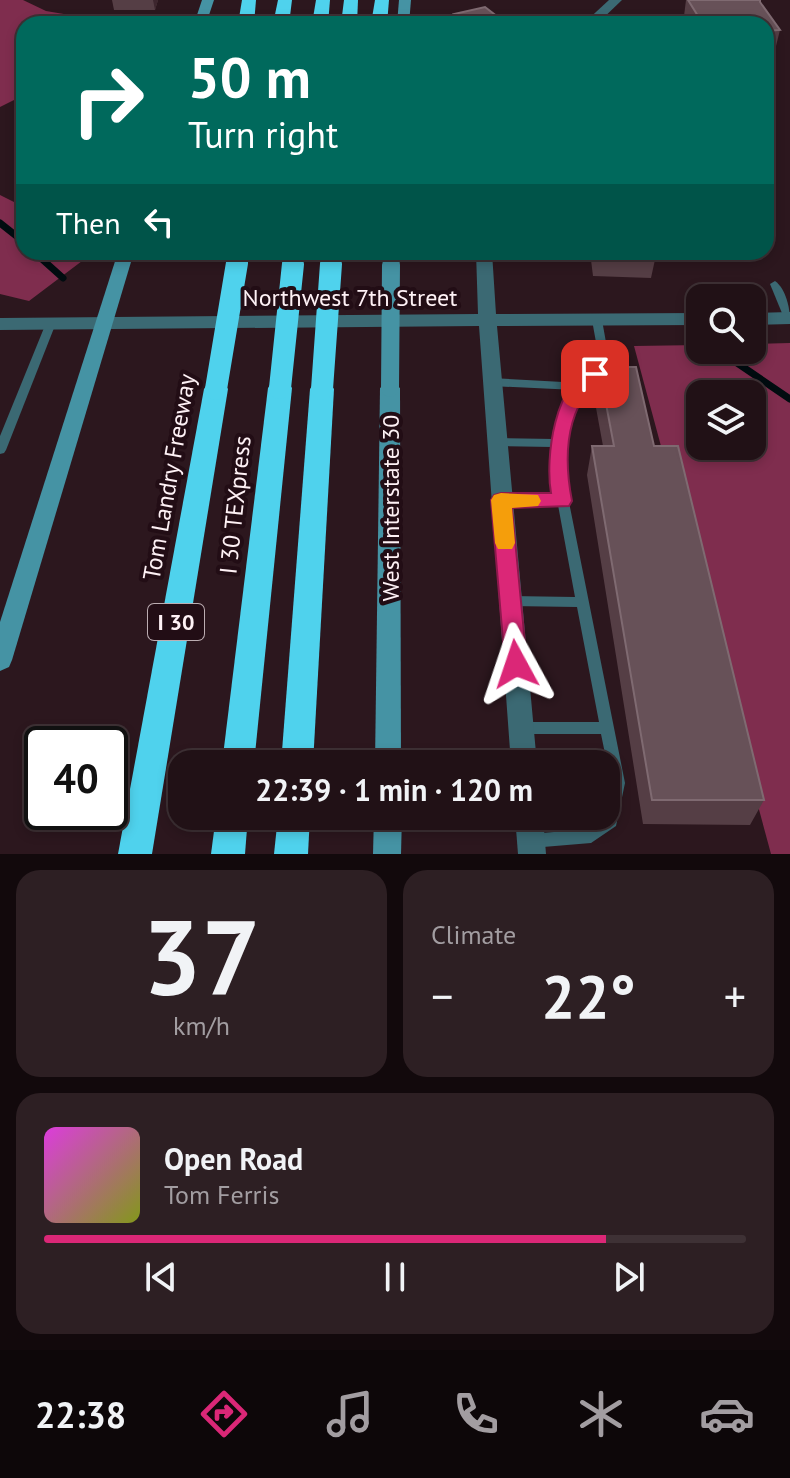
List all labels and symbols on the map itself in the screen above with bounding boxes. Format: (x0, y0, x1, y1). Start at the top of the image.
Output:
street label: Northwest 7th Street (243, 282, 457, 313)
pin (561, 340, 629, 408)
street label: Tom Landry Freeway (136, 371, 202, 583)
street label: West Interstate 30 (375, 415, 406, 601)
street label: I 30 TEXpress (212, 434, 258, 576)
road number: I 30 (148, 604, 204, 640)
position arrow (474, 622, 558, 706)
speed limit sign: 40 (24, 726, 128, 830)

